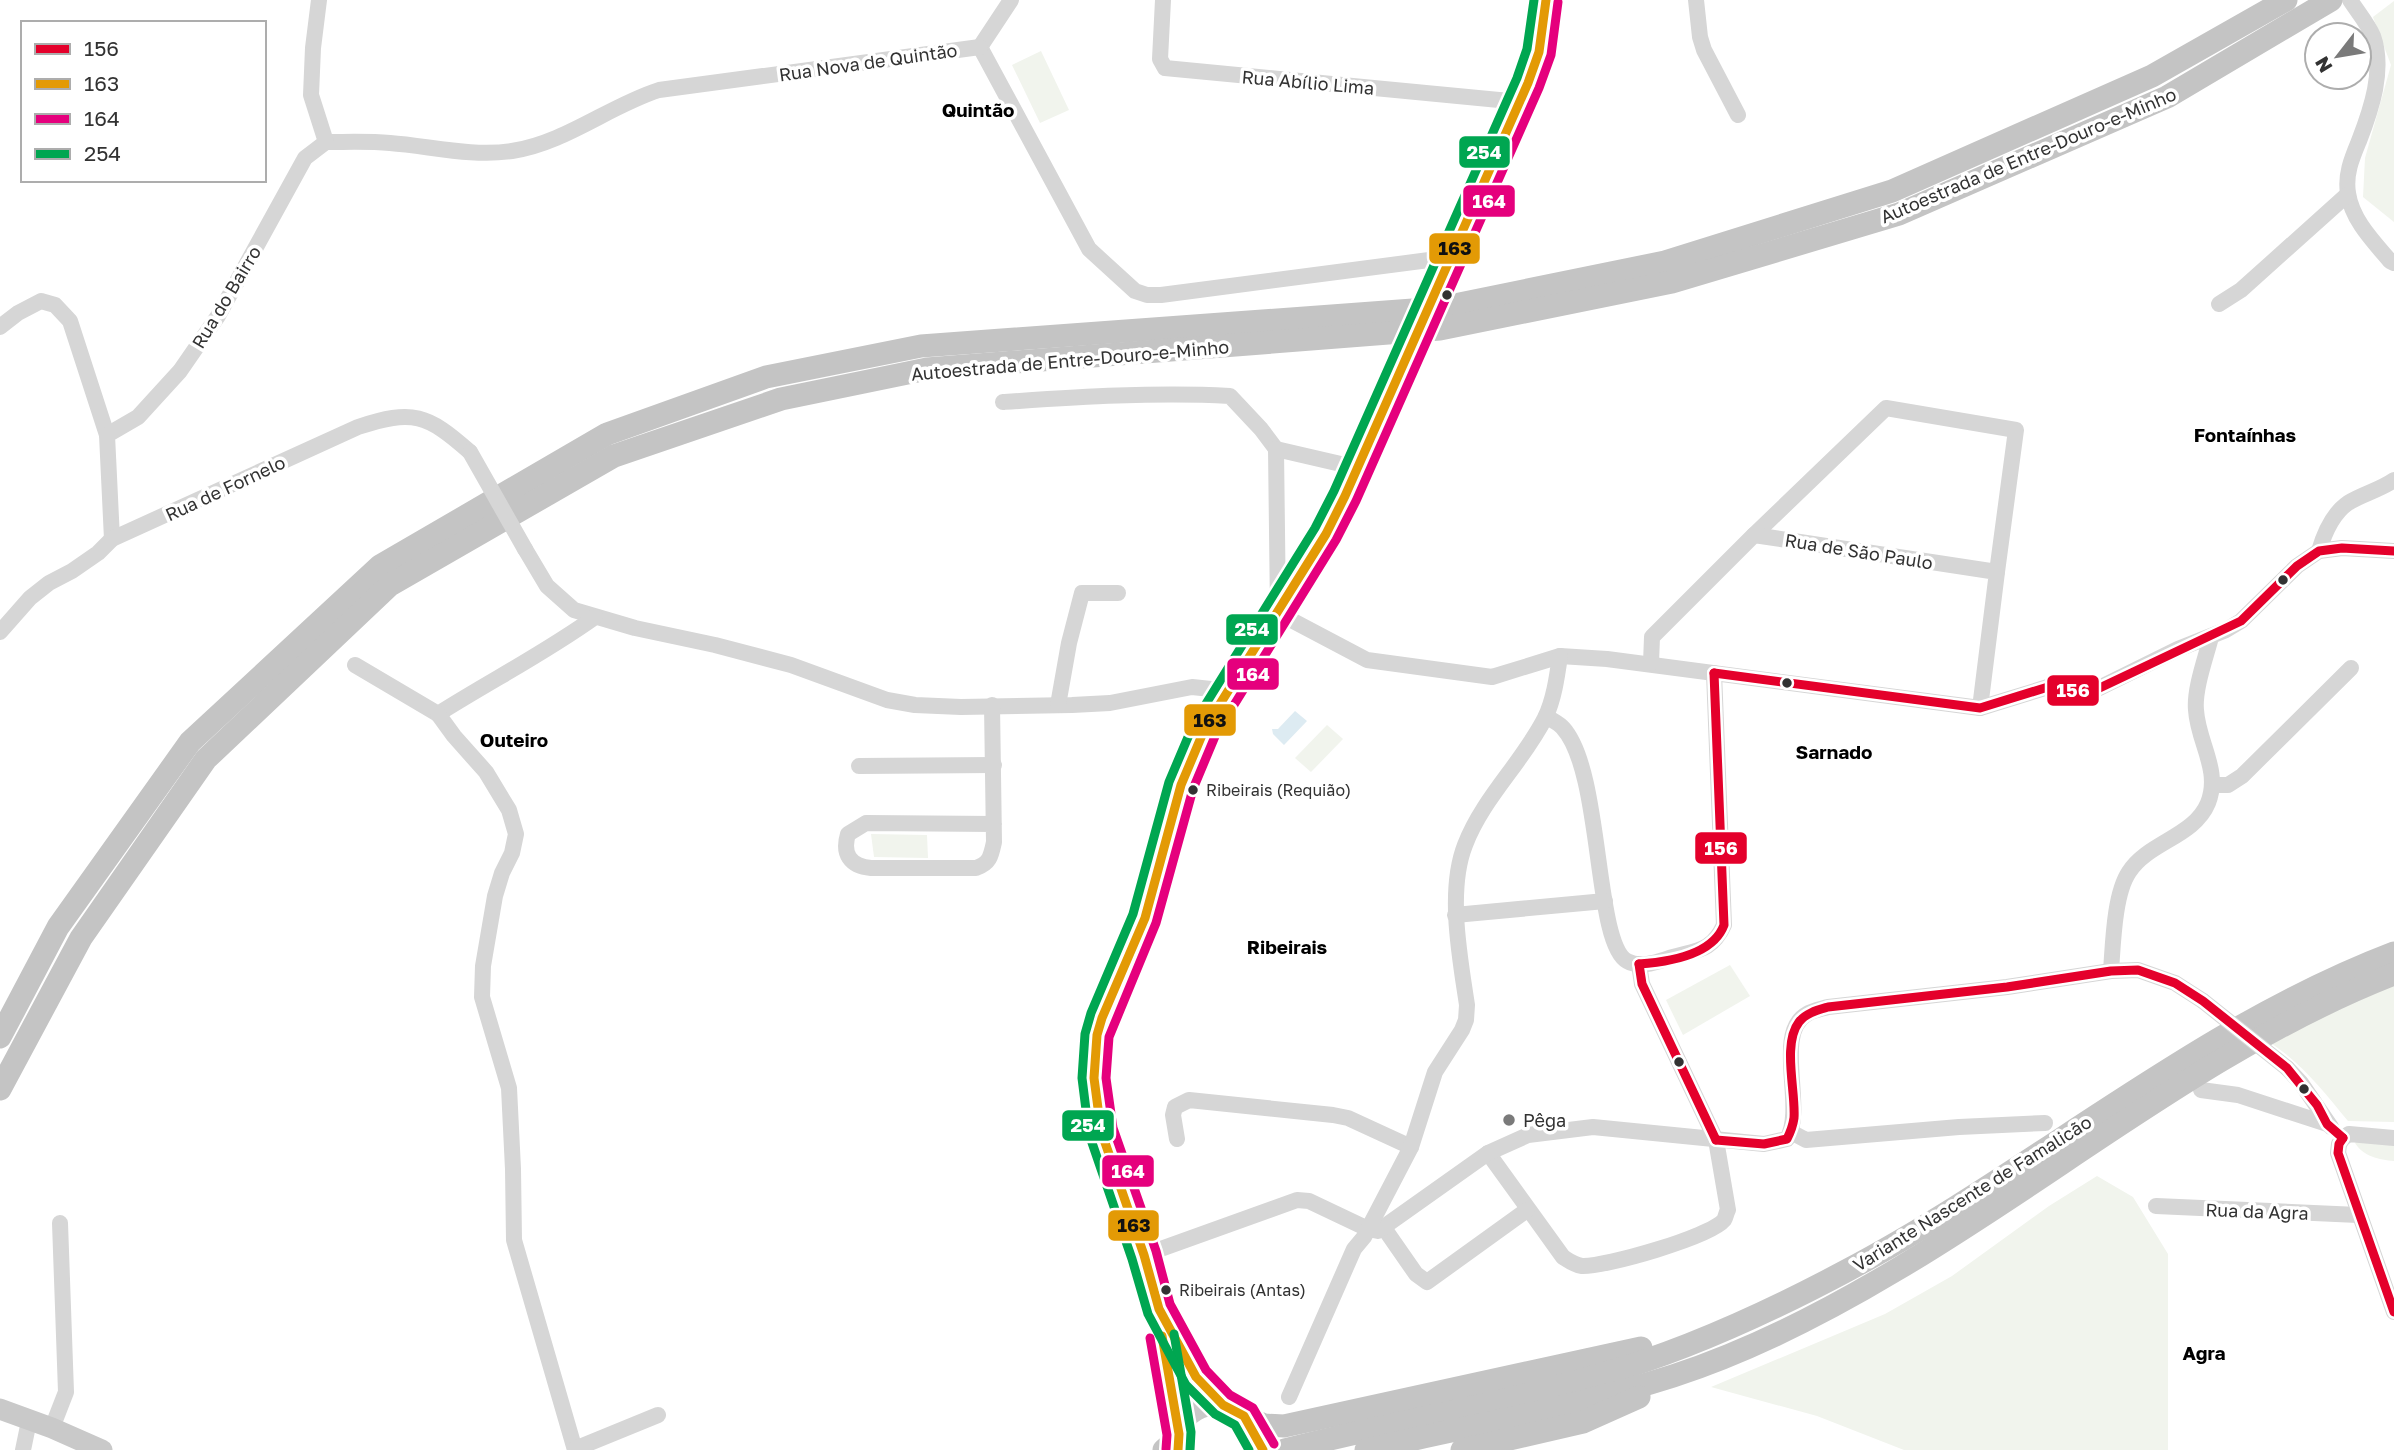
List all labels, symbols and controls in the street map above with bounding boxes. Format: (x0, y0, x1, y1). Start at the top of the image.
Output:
legend (21, 21, 266, 182)
north arrow (2303, 21, 2373, 91)
text: 156 (84, 35, 119, 61)
street label: Rua Nova de Quintão (777, 39, 959, 85)
text: N (2309, 53, 2337, 77)
street label: Rua Abílio Lima (1241, 65, 1375, 99)
text: 163 (84, 70, 119, 96)
street label: Autoestrada de Entre-Douro-e-Minho (1877, 83, 2179, 227)
district label: Quintão (942, 98, 1014, 121)
text: 164 (84, 105, 120, 131)
line badge: 254 (1458, 135, 1511, 169)
text: 254 (84, 140, 121, 166)
text: 254 (1466, 140, 1502, 163)
line badge: 164 (1462, 184, 1516, 218)
text: 164 (1472, 189, 1506, 212)
line badge: 163 (1428, 232, 1481, 265)
text: 163 (1438, 236, 1472, 259)
street label: Rua do Bairro (187, 242, 265, 352)
unlabelled marker (1440, 288, 1454, 302)
street label: Autoestrada de Entre-Douro-e-Minho (910, 335, 1230, 385)
district label: Fontaínhas (2194, 423, 2297, 446)
street label: Rua de Fornelo (162, 451, 288, 525)
street label: Rua de São Paulo (1783, 528, 1935, 574)
unlabelled marker (2276, 573, 2290, 587)
line badge: 254 (1225, 613, 1279, 646)
text: 254 (1234, 617, 1270, 640)
line badge: 164 (1226, 657, 1280, 691)
text: 164 (1236, 662, 1270, 685)
line badge: 156 (2046, 674, 2100, 707)
unlabelled marker (1780, 676, 1794, 690)
text: 156 (2056, 678, 2090, 701)
line badge: 163 (1183, 703, 1237, 737)
text: 163 (1193, 708, 1227, 731)
district label: Outeiro (480, 728, 548, 751)
district label: Sarnado (1796, 740, 1872, 763)
place label: Ribeirais (Requião) (1206, 780, 1351, 800)
marker: Ribeirais (Requião) (1186, 783, 1200, 797)
line badge: 156 (1694, 831, 1748, 865)
text: 156 (1704, 836, 1738, 859)
district label: Ribeirais (1247, 935, 1328, 958)
unlabelled marker (1672, 1055, 1686, 1069)
unlabelled marker (2297, 1082, 2311, 1096)
line badge: 254 (1061, 1109, 1115, 1142)
place label: Pêga (1523, 1109, 1566, 1131)
street label: Variante Nascente de Famalicão (1849, 1110, 2095, 1276)
marker: Pêga (1501, 1112, 1517, 1128)
text: 254 (1070, 1113, 1106, 1136)
line badge: 164 (1101, 1154, 1155, 1188)
text: 164 (1111, 1159, 1145, 1182)
street label: Rua da Agra (2205, 1198, 2309, 1224)
line badge: 163 (1107, 1209, 1160, 1242)
text: 163 (1117, 1213, 1151, 1236)
place label: Ribeirais (Antas) (1179, 1280, 1306, 1300)
marker: Ribeirais (Antas) (1159, 1283, 1173, 1297)
district label: Agra (2182, 1341, 2226, 1364)

